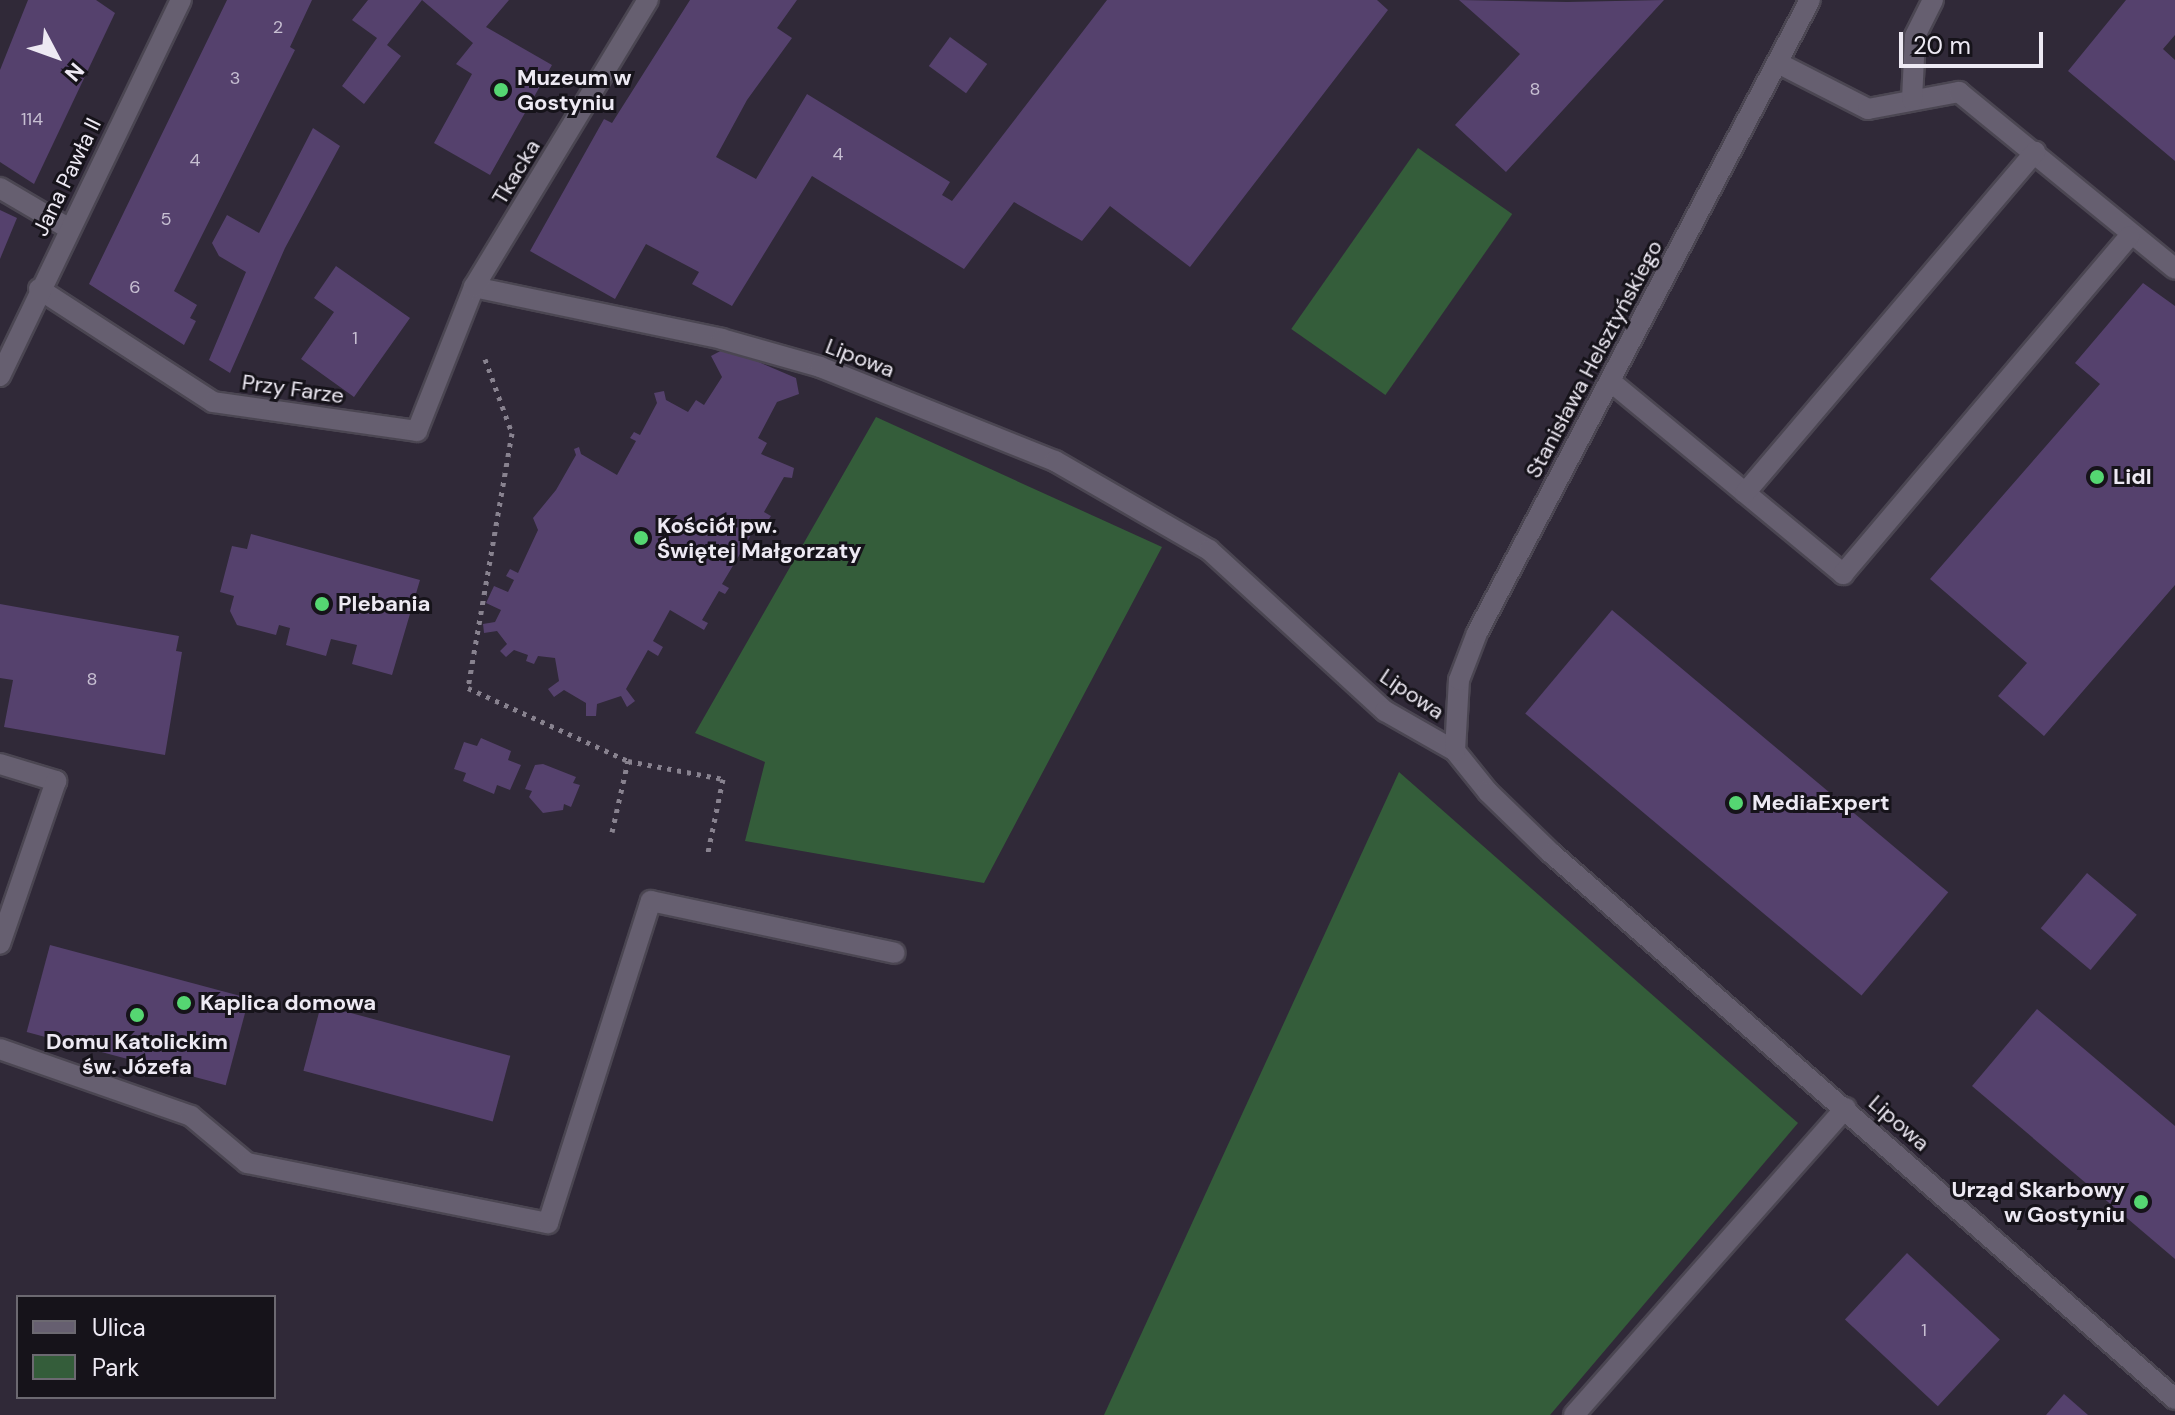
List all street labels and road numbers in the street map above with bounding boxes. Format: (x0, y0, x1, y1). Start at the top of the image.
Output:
street label: Jana Pawła II (27, 114, 107, 240)
street label: Tkacka (486, 135, 546, 209)
street label: Stanisława Helsztyńskiego (1520, 236, 1668, 482)
street label: Lipowa (822, 333, 898, 383)
street label: Przy Farze (240, 369, 346, 409)
street label: Lipowa (1375, 663, 1449, 725)
street label: Lipowa (1863, 1090, 1935, 1156)

